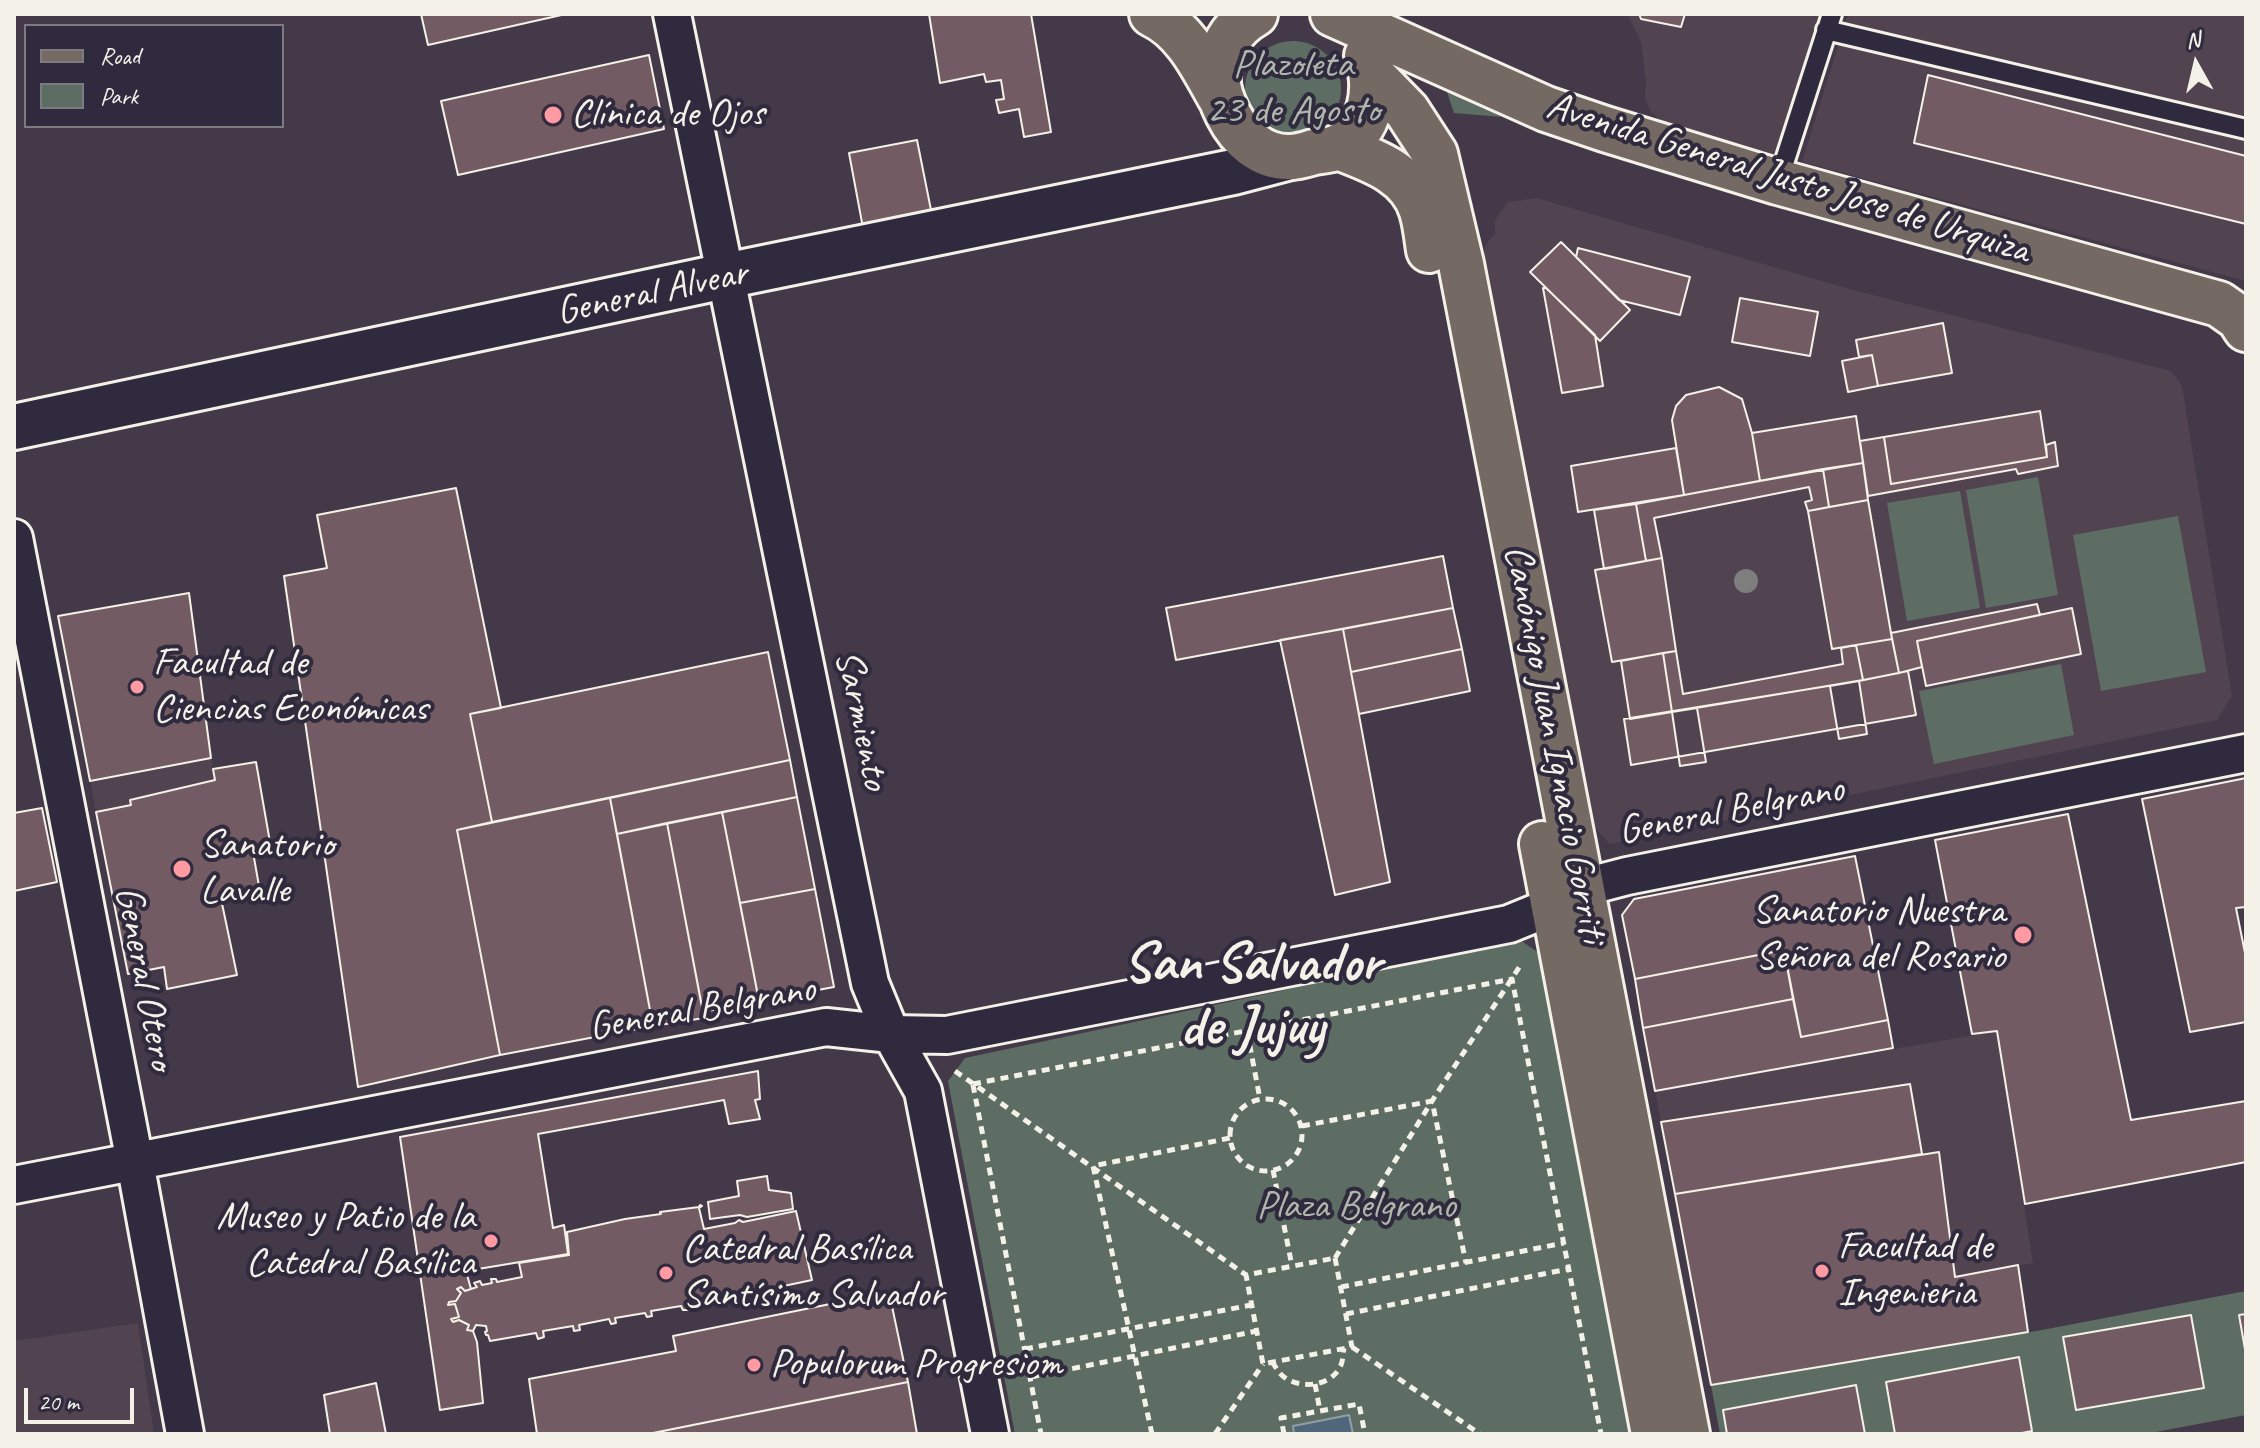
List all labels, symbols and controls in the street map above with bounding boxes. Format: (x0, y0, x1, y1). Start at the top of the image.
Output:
legend (24, 24, 284, 128)
north arrow (2156, 24, 2236, 104)
text: N (2184, 25, 2201, 55)
text: Road (100, 41, 140, 71)
park label: Plazoleta 23 de Agosto (1206, 42, 1380, 136)
text: Park (100, 81, 138, 111)
street label: Avenida General Justo Jose de Urquiza (1541, 83, 2035, 275)
place label: Clínica de Ojos (571, 91, 765, 139)
marker: Clínica de Ojos (542, 104, 564, 126)
street label: General Alvear (552, 249, 752, 337)
street label: Canónigo Juan Ignacio Gorriti (1492, 541, 1616, 947)
place label: Facultad de Ciencias Económicas (153, 640, 428, 734)
street label: Sarmiento (823, 646, 899, 794)
marker: Facultad de Ciencias Económicas (128, 678, 146, 696)
street label: General Belgrano (1614, 766, 1848, 856)
place label: Sanatorio Lavalle (200, 822, 334, 916)
marker: Sanatorio Lavalle (171, 858, 193, 880)
street label: General Otero (103, 882, 185, 1074)
place label: Sanatorio Nuestra Señora del Rosario (1752, 888, 2005, 982)
marker: Sanatorio Nuestra Señora del Rosario (2012, 924, 2034, 946)
district label: San Salvador de Jujuy (1123, 931, 1381, 1063)
street label: General Belgrano (585, 966, 819, 1052)
park label: Plaza Belgrano (1256, 1183, 1456, 1231)
place label: Museo y Patio de la Catedral Basílica (216, 1194, 475, 1288)
place label: Facultad de Ingenieria (1838, 1224, 1992, 1318)
place label: Catedral Basílica Santísimo Salvador (682, 1226, 943, 1320)
marker: Museo y Patio de la Catedral Basílica (482, 1232, 500, 1250)
marker: Facultad de Ingenieria (1813, 1262, 1831, 1280)
marker: Catedral Basílica Santísimo Salvador (657, 1264, 675, 1282)
place label: Populorum Progresiom (770, 1341, 1062, 1389)
marker: Populorum Progresiom (745, 1356, 763, 1374)
scale bar (28, 1372, 138, 1422)
text: 20 m (38, 1387, 79, 1417)

